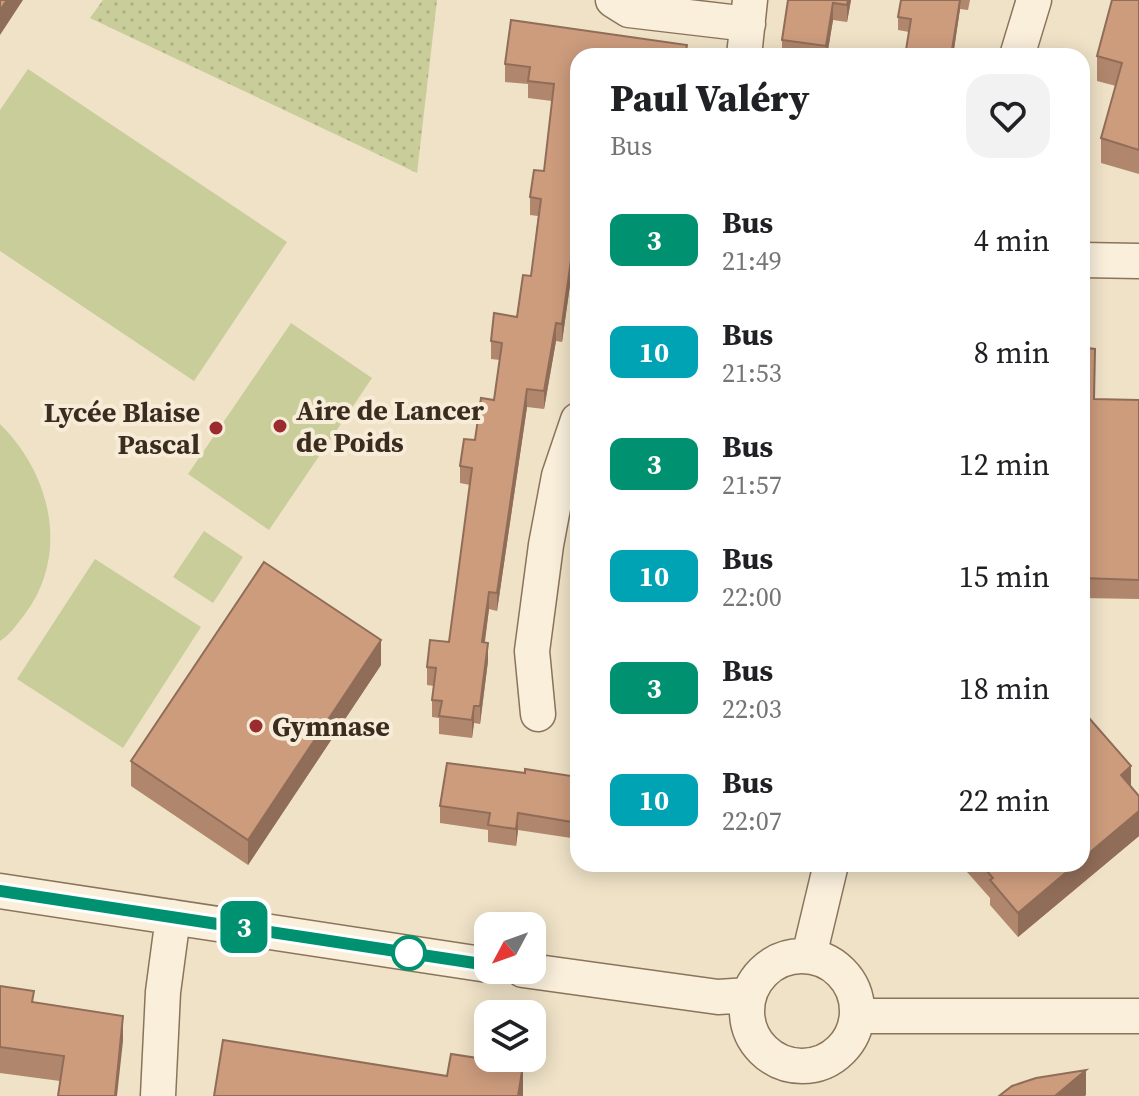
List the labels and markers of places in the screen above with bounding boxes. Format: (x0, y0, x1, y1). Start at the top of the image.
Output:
place label: Aire de Lancer de Poids (296, 391, 484, 461)
place label: Lycée Blaise Pascal (44, 393, 200, 463)
marker: Aire de Lancer de Poids (271, 417, 289, 435)
marker: Lycée Blaise Pascal (207, 419, 225, 437)
place label: Gymnase (272, 707, 390, 745)
marker: Gymnase (247, 717, 265, 735)
unlabelled marker (392, 936, 426, 970)

